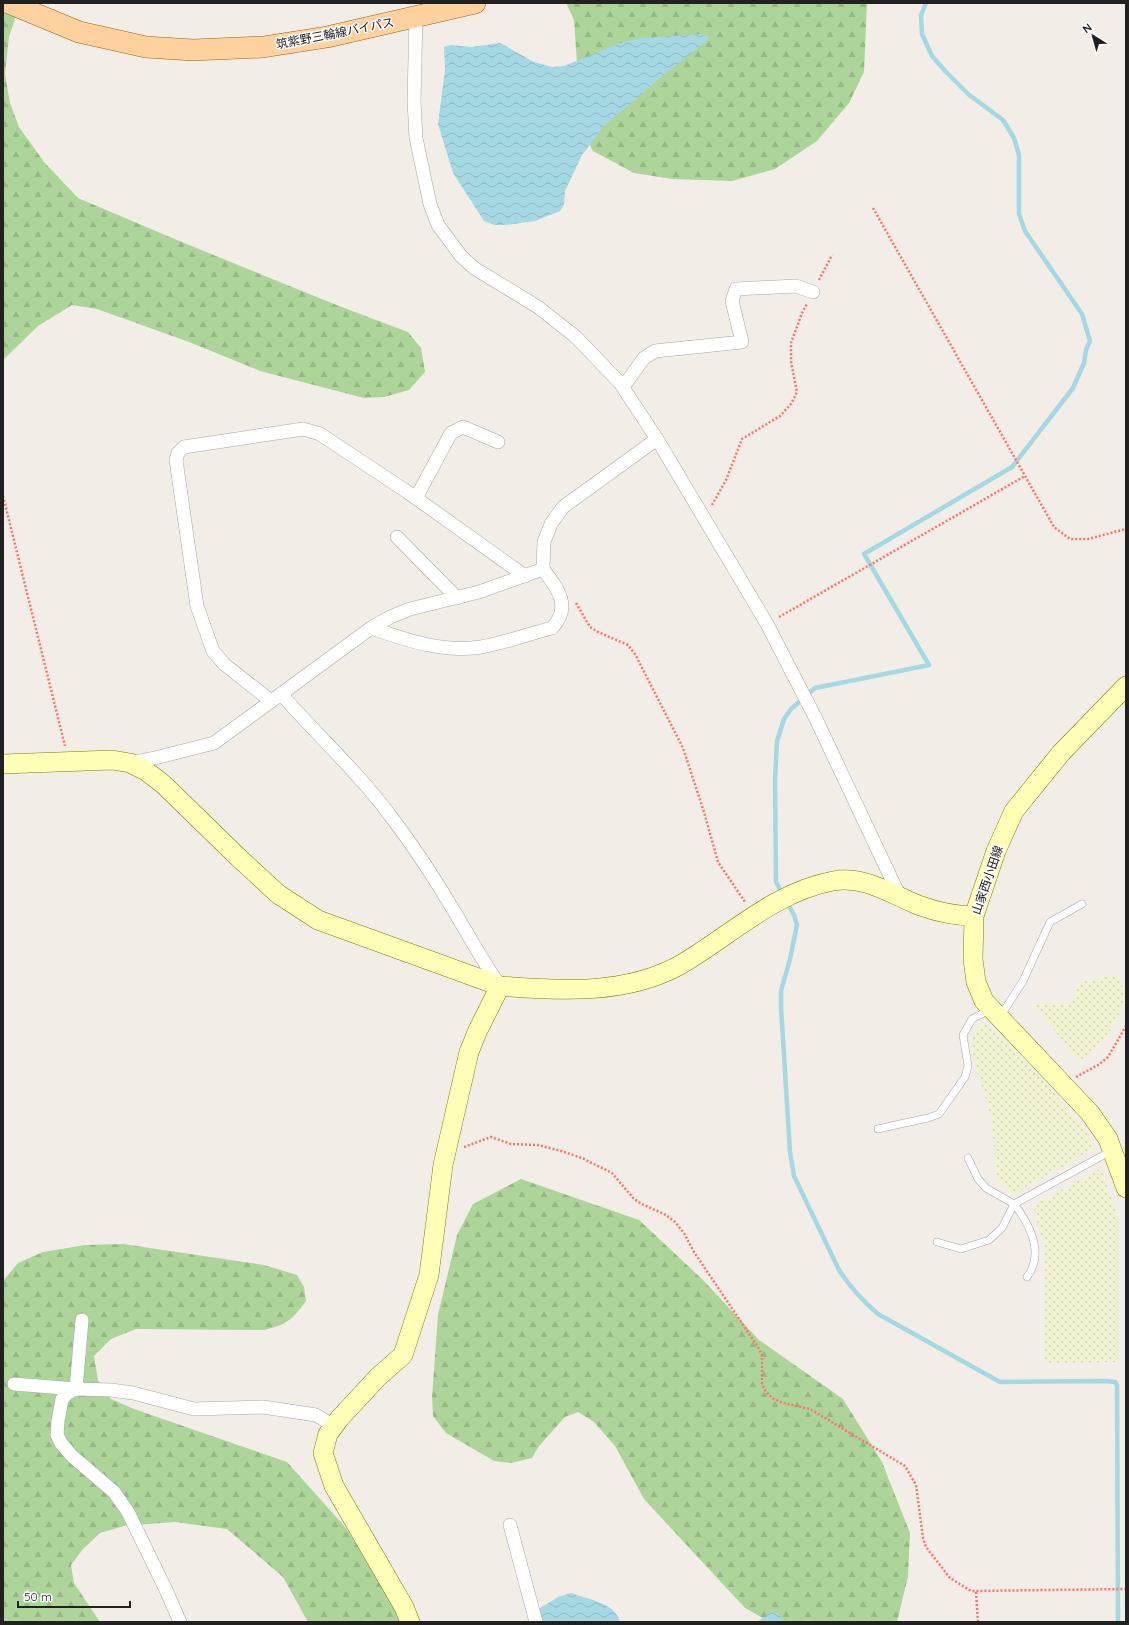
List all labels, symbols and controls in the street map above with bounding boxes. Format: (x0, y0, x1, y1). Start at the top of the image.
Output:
street label: 筑紫野三輪線バイパス (275, 14, 395, 52)
north arrow (1073, 16, 1113, 56)
text: N (1080, 20, 1094, 36)
street label: 山家西小田線 (968, 844, 1006, 916)
scale bar (18, 1583, 130, 1609)
text: 50 m (24, 1589, 52, 1604)

